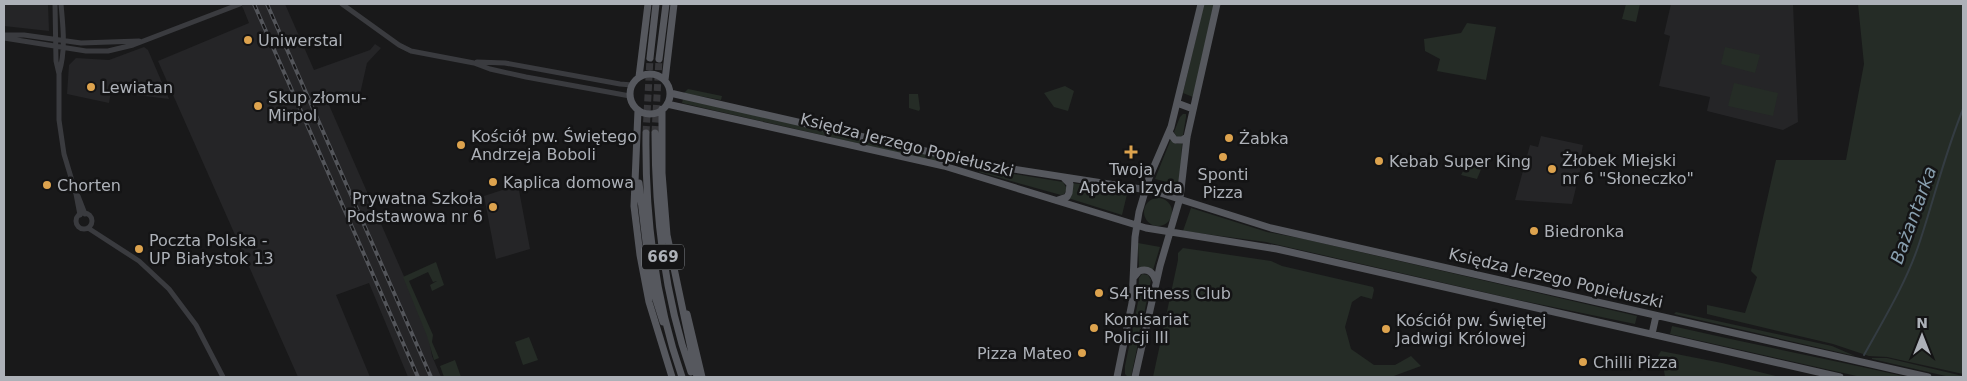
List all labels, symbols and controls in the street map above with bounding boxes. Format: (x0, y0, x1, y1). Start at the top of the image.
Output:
place label: Uniwerstal (258, 31, 343, 50)
marker: Uniwerstal (242, 34, 254, 46)
place label: Lewiatan (101, 78, 173, 97)
marker: Lewiatan (85, 81, 97, 93)
place label: Skup złomu- Mirpol (268, 88, 367, 125)
marker: Skup złomu- Mirpol (252, 100, 264, 112)
street label: Księdza Jerzego Popiełuszki (798, 109, 1016, 181)
place label: Kościół pw. Świętego Andrzeja Boboli (471, 127, 637, 164)
place label: Żabka (1239, 129, 1289, 148)
marker: Żabka (1223, 132, 1235, 144)
marker: Kościół pw. Świętego Andrzeja Boboli (455, 139, 467, 151)
marker: Twoja Apteka Izyda (1125, 146, 1137, 158)
marker: Sponti Pizza (1217, 151, 1229, 163)
place label: Żłobek Miejski nr 6 "Słoneczko" (1562, 151, 1694, 188)
place label: Kebab Super King (1389, 152, 1531, 171)
marker: Kebab Super King (1373, 155, 1385, 167)
place label: Twoja Apteka Izyda (1079, 160, 1183, 197)
marker: Żłobek Miejski nr 6 "Słoneczko" (1546, 163, 1558, 175)
water label: Bażantarka (1886, 163, 1940, 267)
place label: Sponti Pizza (1198, 165, 1248, 202)
place label: Kaplica domowa (503, 173, 634, 192)
place label: Chorten (57, 176, 121, 195)
marker: Kaplica domowa (487, 176, 499, 188)
marker: Chorten (41, 179, 53, 191)
place label: Prywatna Szkoła Podstawowa nr 6 (347, 189, 483, 226)
marker: Prywatna Szkoła Podstawowa nr 6 (487, 201, 499, 213)
place label: Biedronka (1544, 222, 1624, 241)
marker: Biedronka (1528, 225, 1540, 237)
place label: Poczta Polska - UP Białystok 13 (149, 231, 274, 268)
marker: Poczta Polska - UP Białystok 13 (133, 243, 145, 255)
road number: 669 (642, 244, 684, 270)
street label: Księdza Jerzego Popiełuszki (1447, 244, 1665, 312)
place label: S4 Fitness Club (1109, 284, 1231, 303)
marker: S4 Fitness Club (1093, 287, 1105, 299)
place label: Komisariat Policji III (1104, 310, 1189, 347)
place label: Kościół pw. Świętej Jadwigi Królowej (1395, 311, 1547, 348)
north arrow (1897, 311, 1947, 361)
text: N (1916, 315, 1928, 331)
marker: Komisariat Policji III (1088, 322, 1100, 334)
marker: Kościół pw. Świętej Jadwigi Królowej (1380, 323, 1392, 335)
place label: Pizza Mateo (977, 344, 1072, 363)
marker: Pizza Mateo (1076, 347, 1088, 359)
place label: Chilli Pizza (1593, 353, 1678, 372)
marker: Chilli Pizza (1577, 356, 1589, 368)

